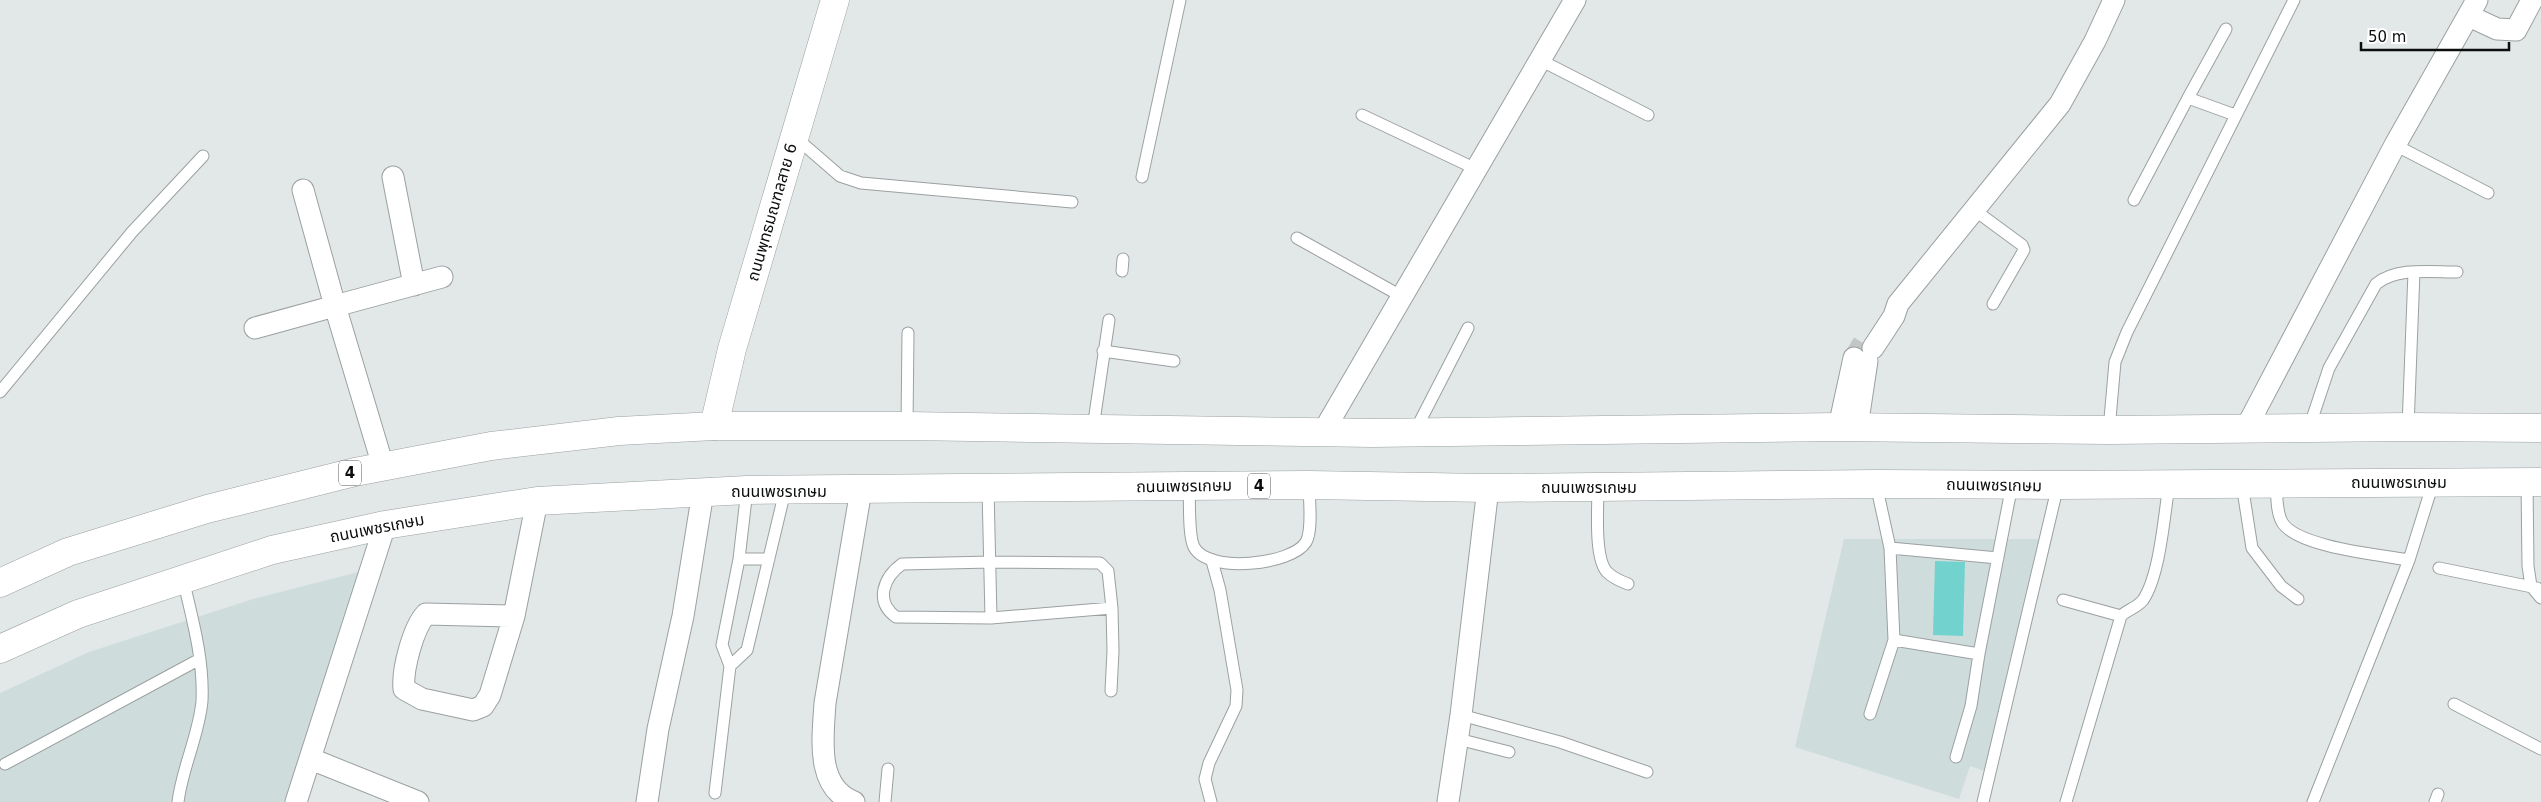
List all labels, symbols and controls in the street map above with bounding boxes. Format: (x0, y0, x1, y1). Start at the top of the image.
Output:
scale bar (2361, 20, 2508, 52)
text: 50 m (2368, 28, 2406, 46)
street label: ถนนพุทธมณฑลสาย 6 (743, 141, 801, 283)
road number: 4 (339, 460, 361, 486)
street label: ถนนเพชรเกษม (2351, 473, 2447, 492)
road number: 4 (1248, 474, 1270, 498)
street label: ถนนเพชรเกษม (1946, 475, 2042, 495)
street label: ถนนเพชรเกษม (1136, 476, 1232, 496)
street label: ถนนเพชรเกษม (1541, 478, 1637, 497)
street label: ถนนเพชรเกษม (731, 482, 827, 501)
street label: ถนนเพชรเกษม (328, 510, 426, 546)

